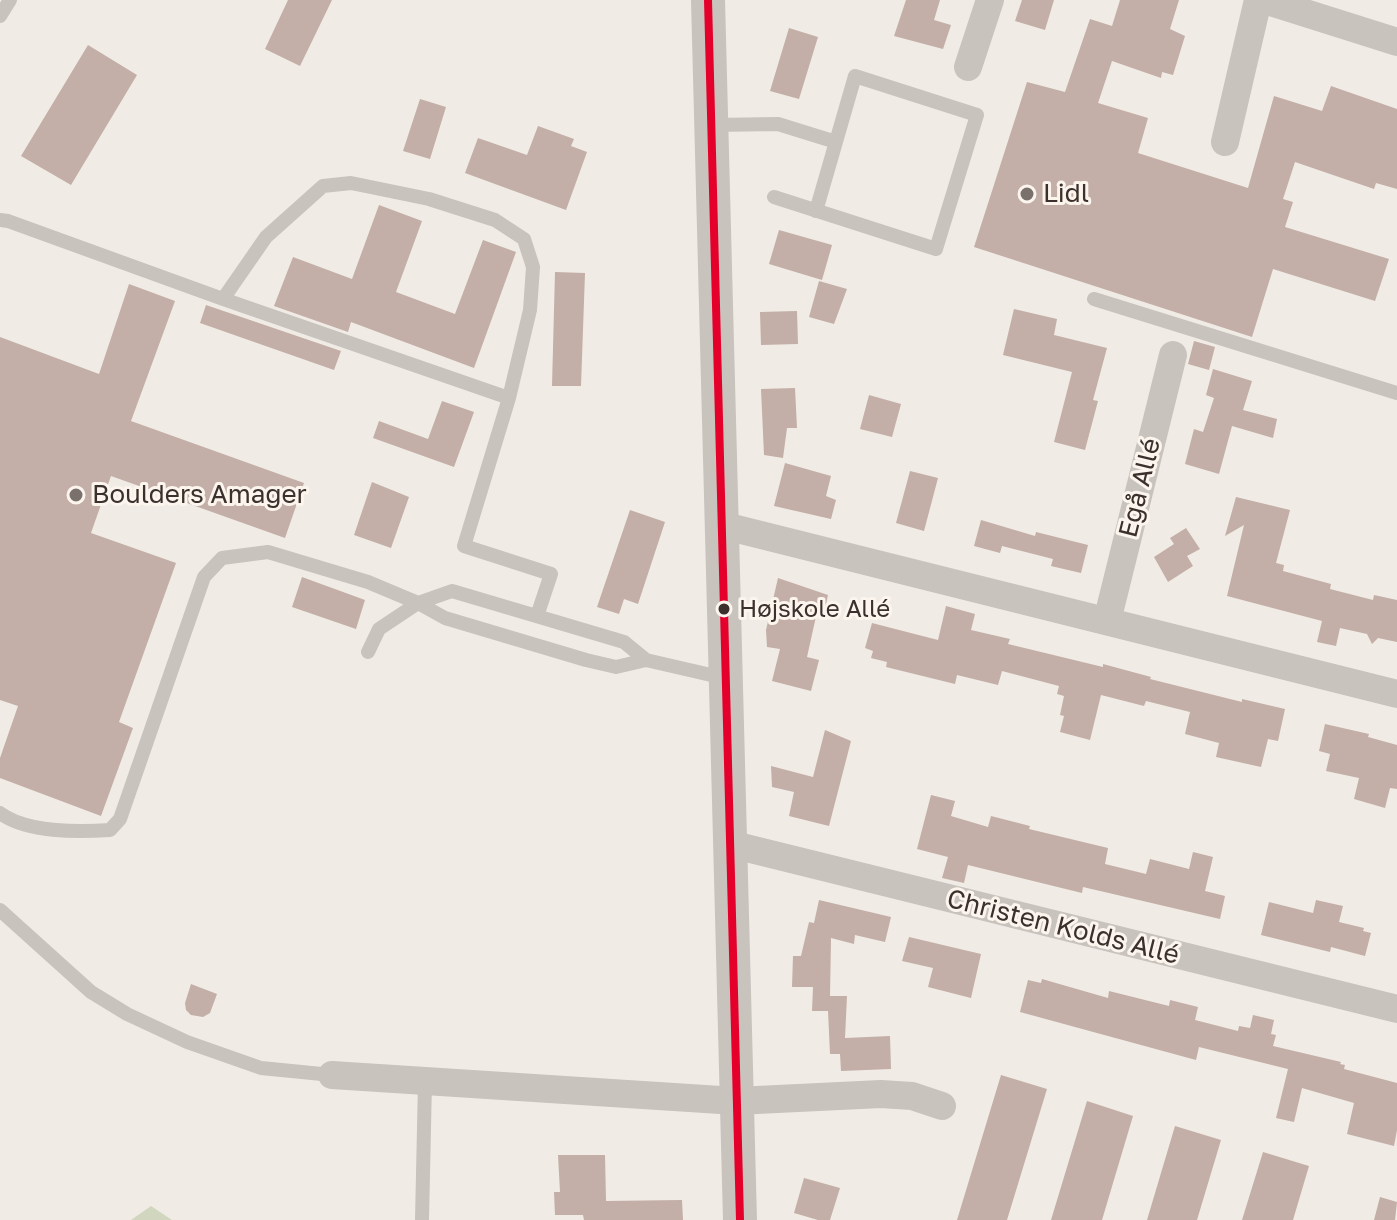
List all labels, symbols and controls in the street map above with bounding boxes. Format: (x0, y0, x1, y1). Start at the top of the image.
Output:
place label: Lidl (1043, 178, 1089, 210)
marker: Lidl (1018, 185, 1036, 203)
street label: Egå Allé (1113, 435, 1167, 541)
place label: Boulders Amager (92, 479, 307, 511)
marker: Boulders Amager (67, 486, 85, 504)
place label: Højskole Allé (739, 595, 890, 623)
marker: Højskole Allé (716, 601, 732, 617)
street label: Christen Kolds Allé (944, 883, 1182, 971)

